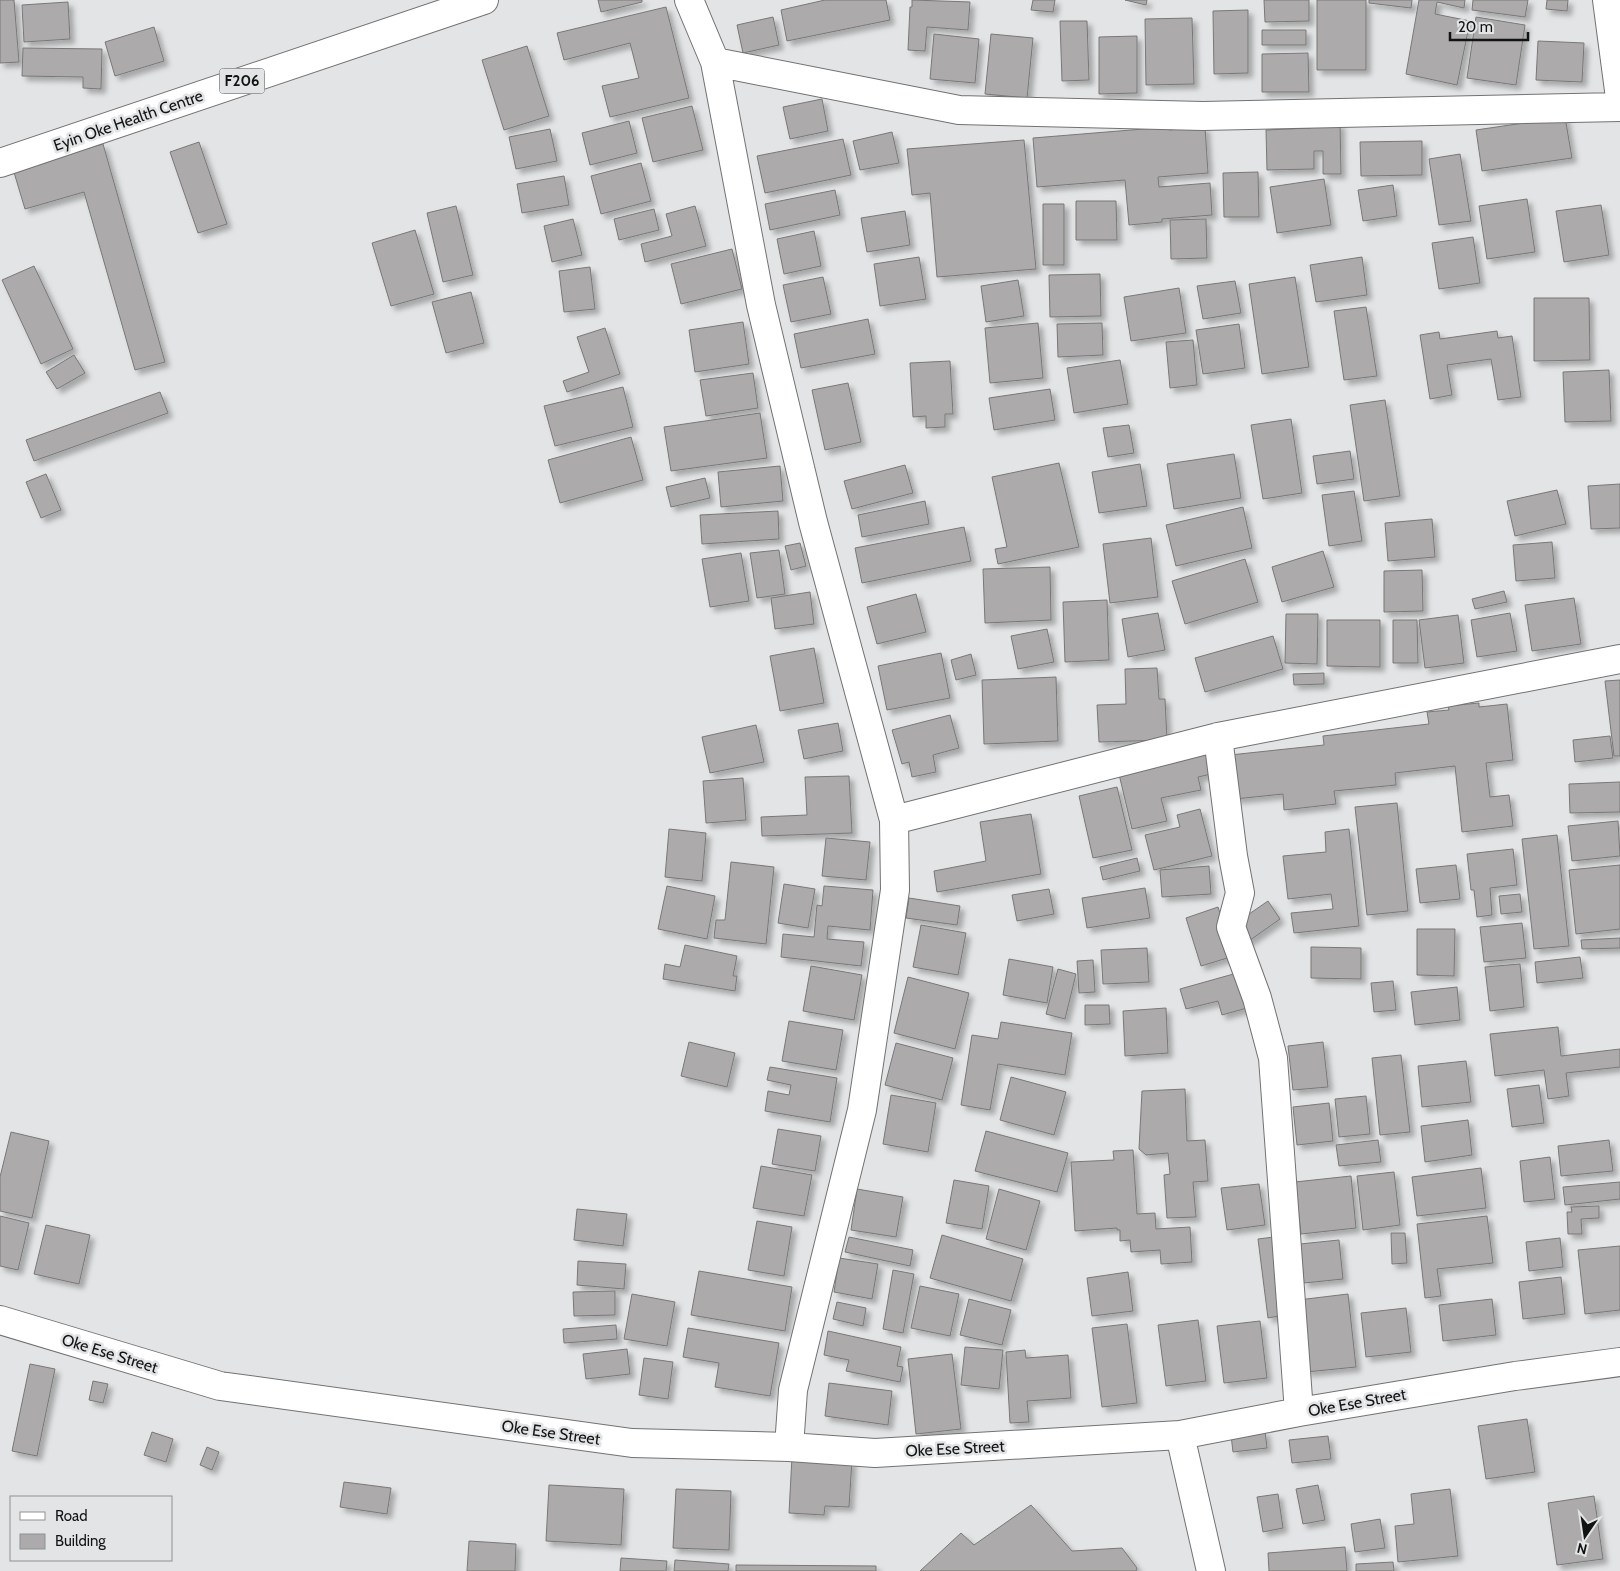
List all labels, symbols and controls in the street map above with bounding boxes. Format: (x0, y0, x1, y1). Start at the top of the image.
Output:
scale bar (1450, 10, 1528, 42)
text: 20 m (1458, 18, 1493, 36)
road number: F206 (220, 68, 264, 94)
street label: Eyin Oke Health Centre (51, 86, 205, 155)
street label: Oke Ese Street (60, 1330, 161, 1377)
street label: Oke Ese Street (1307, 1384, 1408, 1420)
street label: Oke Ese Street (501, 1416, 602, 1449)
street label: Oke Ese Street (905, 1436, 1006, 1461)
legend (10, 1496, 172, 1561)
text: Road (55, 1507, 88, 1525)
north arrow (1560, 1511, 1610, 1561)
text: Building (55, 1532, 106, 1550)
text: N (1575, 1539, 1589, 1559)

